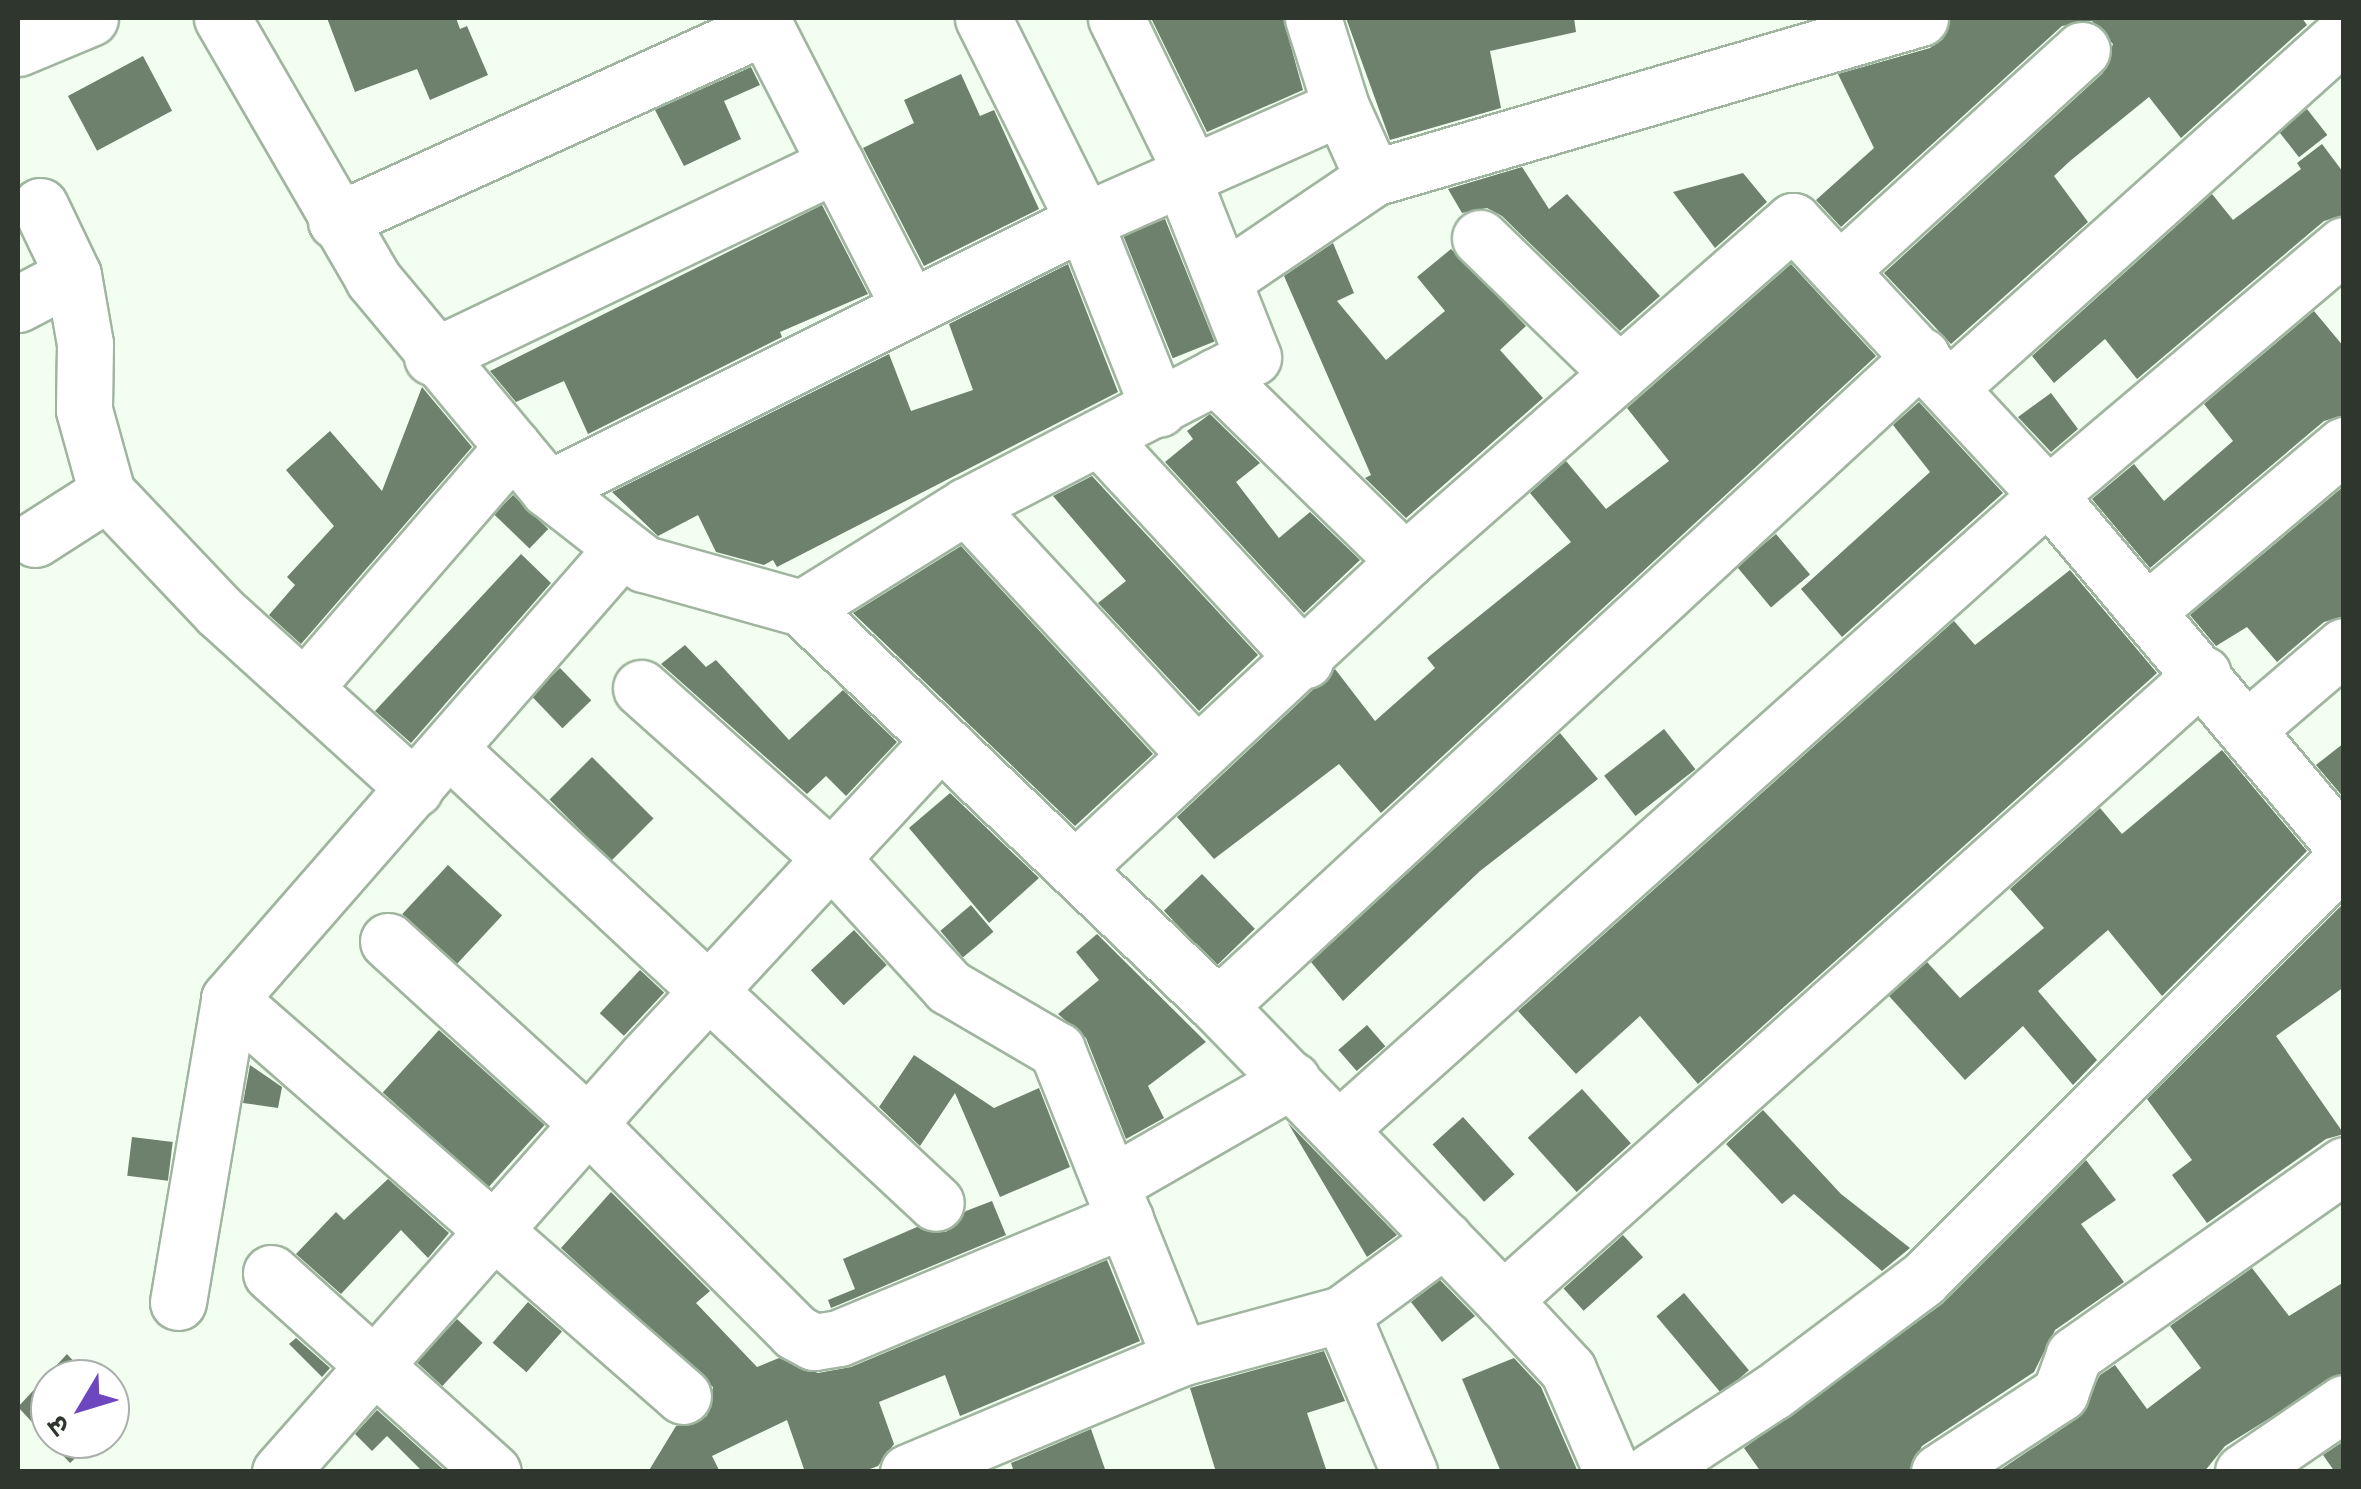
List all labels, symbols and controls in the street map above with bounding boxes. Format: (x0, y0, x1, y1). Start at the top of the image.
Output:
north arrow (30, 1359, 130, 1459)
text: उ (38, 1409, 77, 1444)

